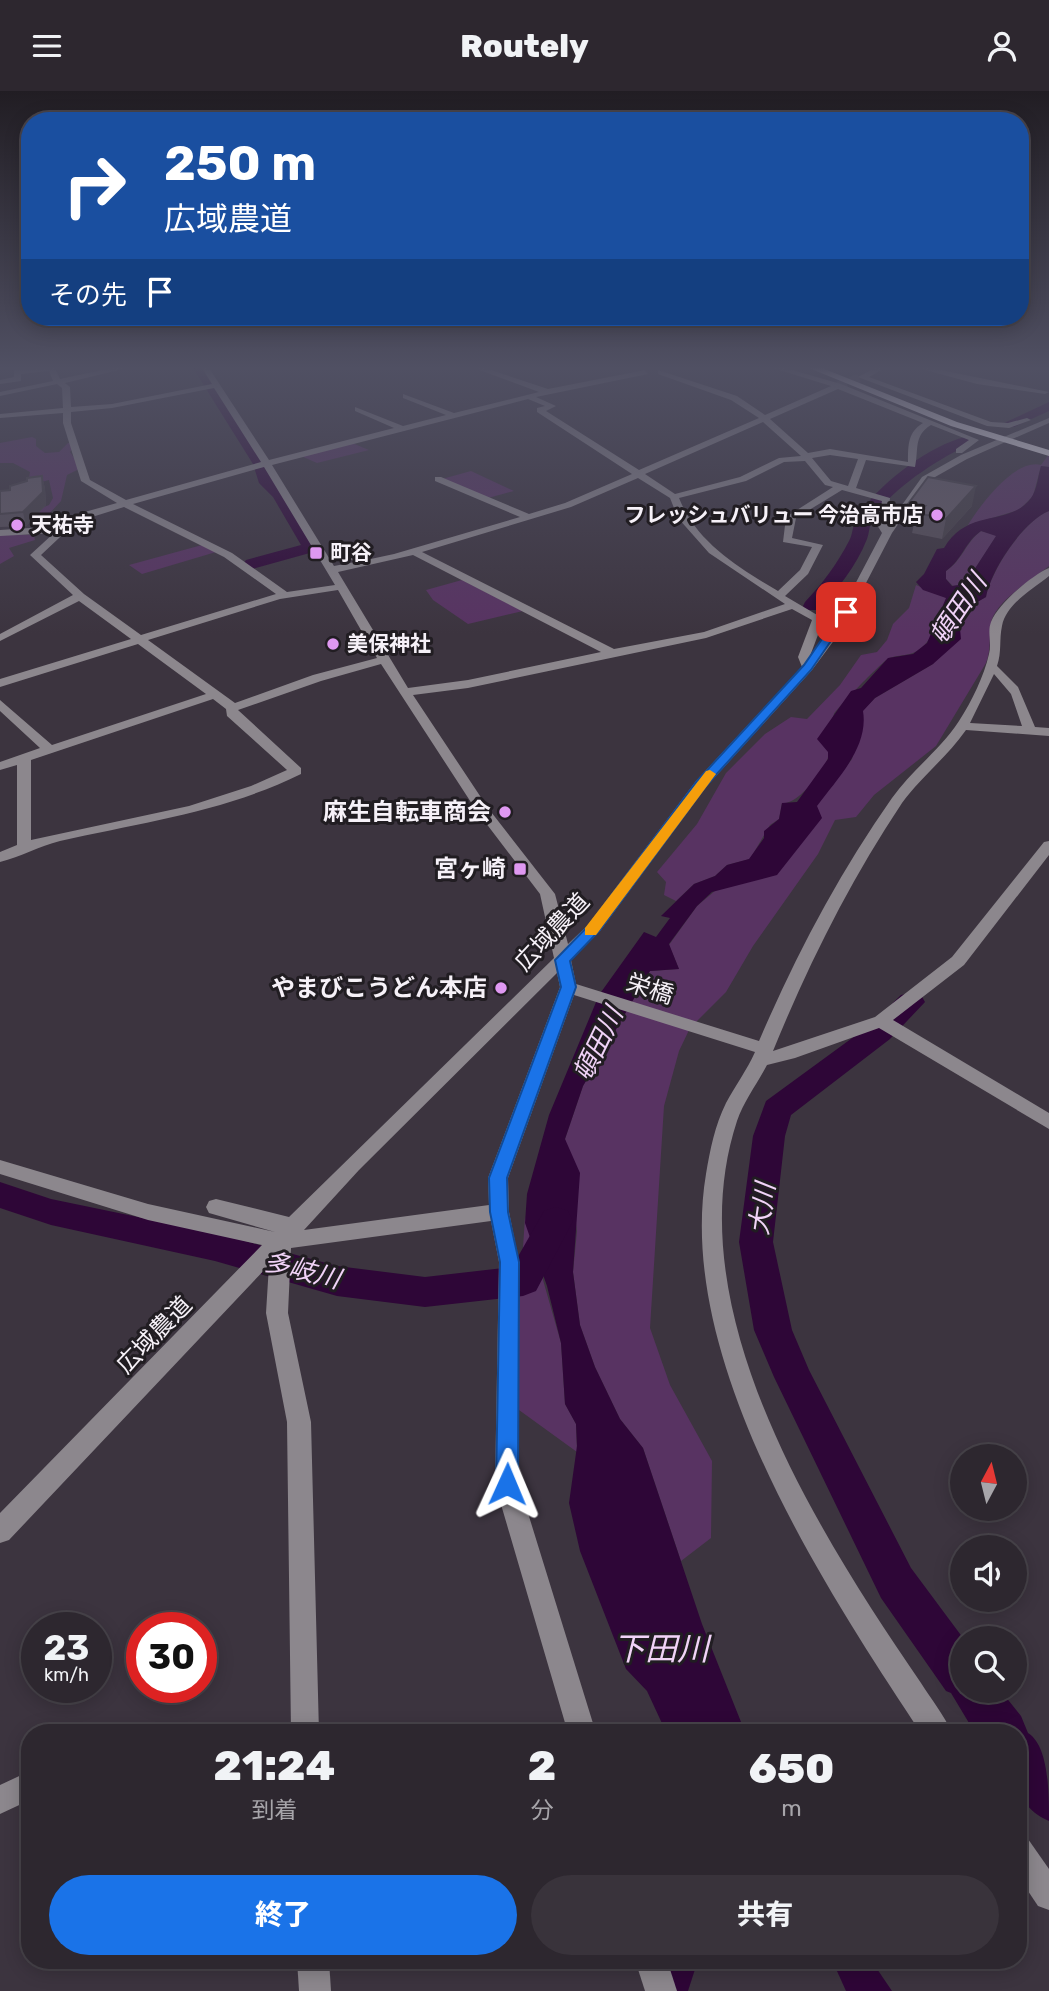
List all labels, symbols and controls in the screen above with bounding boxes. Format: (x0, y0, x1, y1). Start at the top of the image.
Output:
icon: menu (28, 27, 66, 65)
text: Routely (460, 27, 589, 65)
icon: person (983, 27, 1021, 65)
text: 250 m (164, 134, 316, 192)
icon: right (49, 140, 140, 231)
text: 広域農道 (164, 200, 292, 238)
icon: arrive (141, 273, 179, 311)
text: その先 (49, 280, 127, 311)
place label: フレッシュバリュー 今治高市店 (625, 502, 923, 527)
marker: フレッシュバリュー 今治高市店 (929, 507, 945, 523)
place label: 天祐寺 (31, 512, 94, 537)
marker: 天祐寺 (9, 517, 25, 533)
place label: 町谷 (330, 540, 372, 565)
marker: 町谷 (308, 545, 324, 561)
water label: 頓田川 (924, 566, 995, 650)
pin (816, 582, 876, 642)
icon: arrive (827, 593, 865, 631)
place label: 美保神社 (347, 631, 431, 656)
marker: 美保神社 (325, 636, 341, 652)
place label: 麻生自転車商会 (323, 798, 491, 826)
marker: 麻生自転車商会 (497, 804, 513, 820)
place label: 宮ヶ崎 (434, 855, 506, 883)
marker: 宮ヶ崎 (512, 861, 528, 877)
street label: 広域農道 (509, 887, 595, 977)
street label: 栄橋 (623, 968, 677, 1010)
place label: やまびこうどん本店 (271, 974, 487, 1002)
marker: やまびこうどん本店 (493, 980, 509, 996)
water label: 頓田川 (567, 1000, 631, 1086)
water label: 大川 (744, 1178, 782, 1237)
water label: 多岐川 (260, 1246, 346, 1296)
street label: 広域農道 (111, 1291, 197, 1379)
north arrow (950, 1444, 1027, 1521)
map controls (950, 1444, 1027, 1703)
position arrow (470, 1447, 544, 1521)
button: sound (950, 1535, 1027, 1612)
speed limit sign: 30 (126, 1612, 217, 1703)
button: search (950, 1626, 1027, 1703)
text: 23 (44, 1627, 89, 1669)
water label: 下田川 (613, 1630, 712, 1668)
text: km/h (44, 1664, 89, 1686)
text: 21:24 (214, 1741, 335, 1791)
text: 2 (528, 1741, 556, 1791)
text: 650 (749, 1744, 834, 1794)
text: m (781, 1794, 802, 1822)
text: 到着 (251, 1796, 297, 1824)
text: 分 (530, 1796, 553, 1824)
button: 終了 (49, 1875, 517, 1955)
button: 共有 (531, 1875, 999, 1955)

